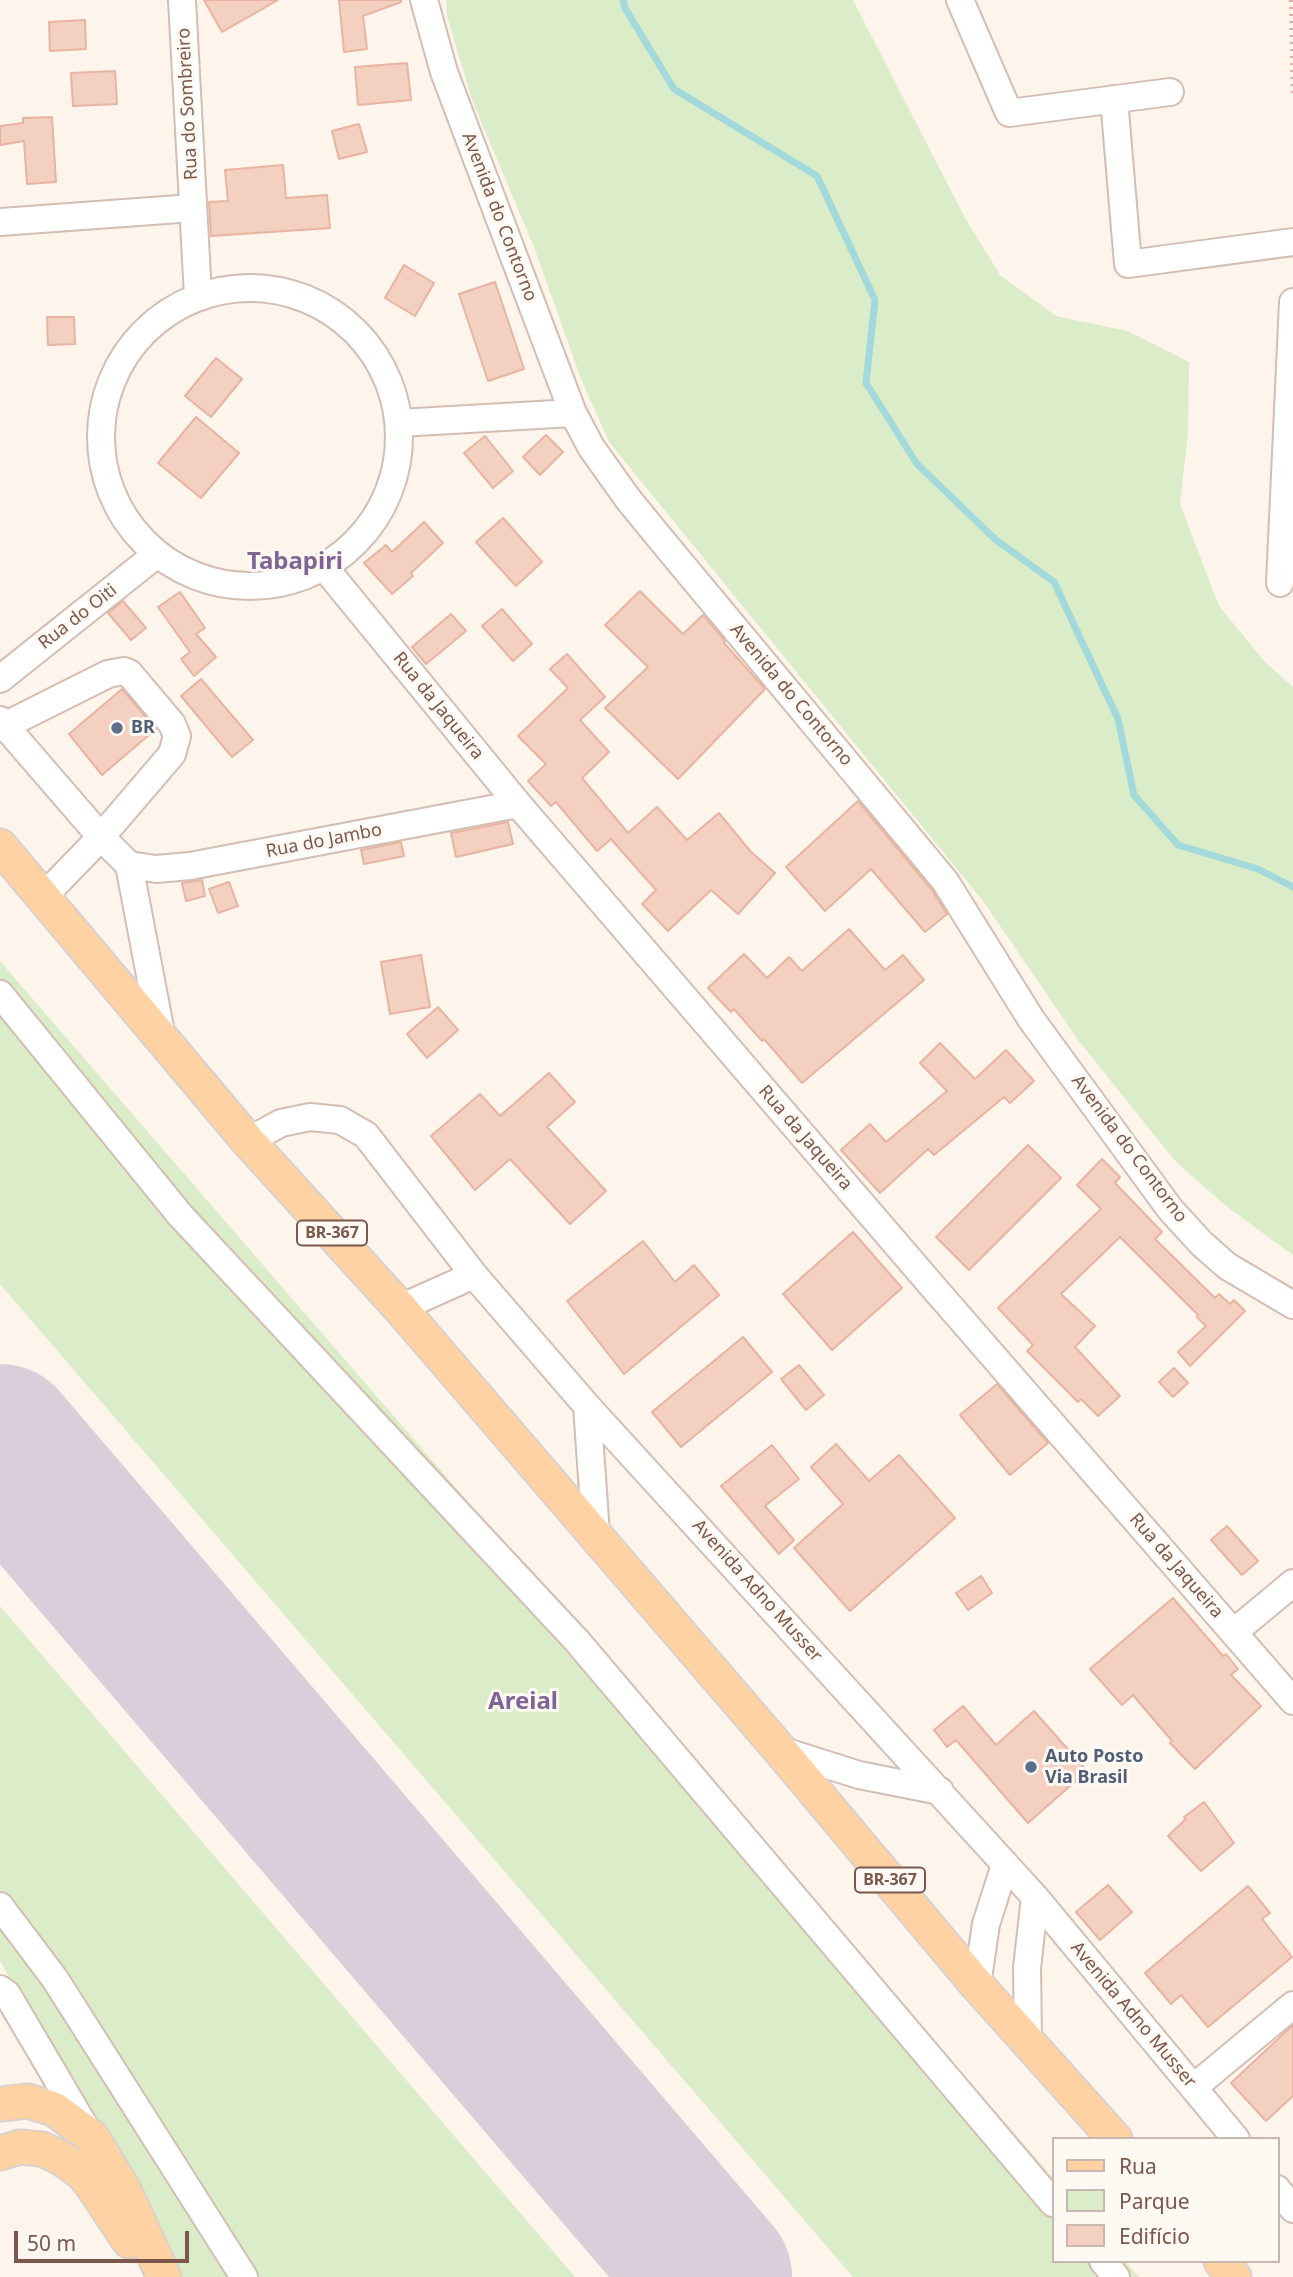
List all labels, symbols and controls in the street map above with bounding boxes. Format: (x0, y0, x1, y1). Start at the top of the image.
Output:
street label: Rua do Sombreiro (173, 27, 203, 181)
street label: Avenida do Contorno (457, 129, 541, 305)
district label: Tabapiri (247, 548, 343, 576)
street label: Rua do Oiti (34, 580, 122, 654)
street label: Avenida do Contorno (725, 619, 857, 771)
street label: Rua da Jaqueira (388, 648, 488, 764)
place label: BR (131, 717, 155, 739)
marker: BR (109, 720, 125, 736)
street label: Rua do Jambo (264, 819, 384, 863)
street label: Avenida do Contorno (1066, 1071, 1192, 1227)
street label: Rua da Jaqueira (754, 1081, 856, 1195)
road number: BR-367 (297, 1220, 367, 1246)
street label: Rua da Jaqueira (1125, 1509, 1227, 1623)
street label: Avenida Adno Musser (687, 1515, 827, 1667)
district label: Areial (488, 1688, 558, 1716)
place label: Auto Posto Via Brasil (1045, 1746, 1143, 1788)
marker: Auto Posto Via Brasil (1023, 1759, 1039, 1775)
road number: BR-367 (855, 1868, 925, 1892)
street label: Avenida Adno Musser (1066, 1938, 1200, 2092)
legend (1052, 2137, 1279, 2263)
text: Rua (1119, 2152, 1157, 2180)
text: Parque (1119, 2187, 1189, 2215)
scale bar (18, 2218, 192, 2262)
text: Edifício (1119, 2222, 1190, 2250)
text: 50 m (27, 2229, 76, 2257)

